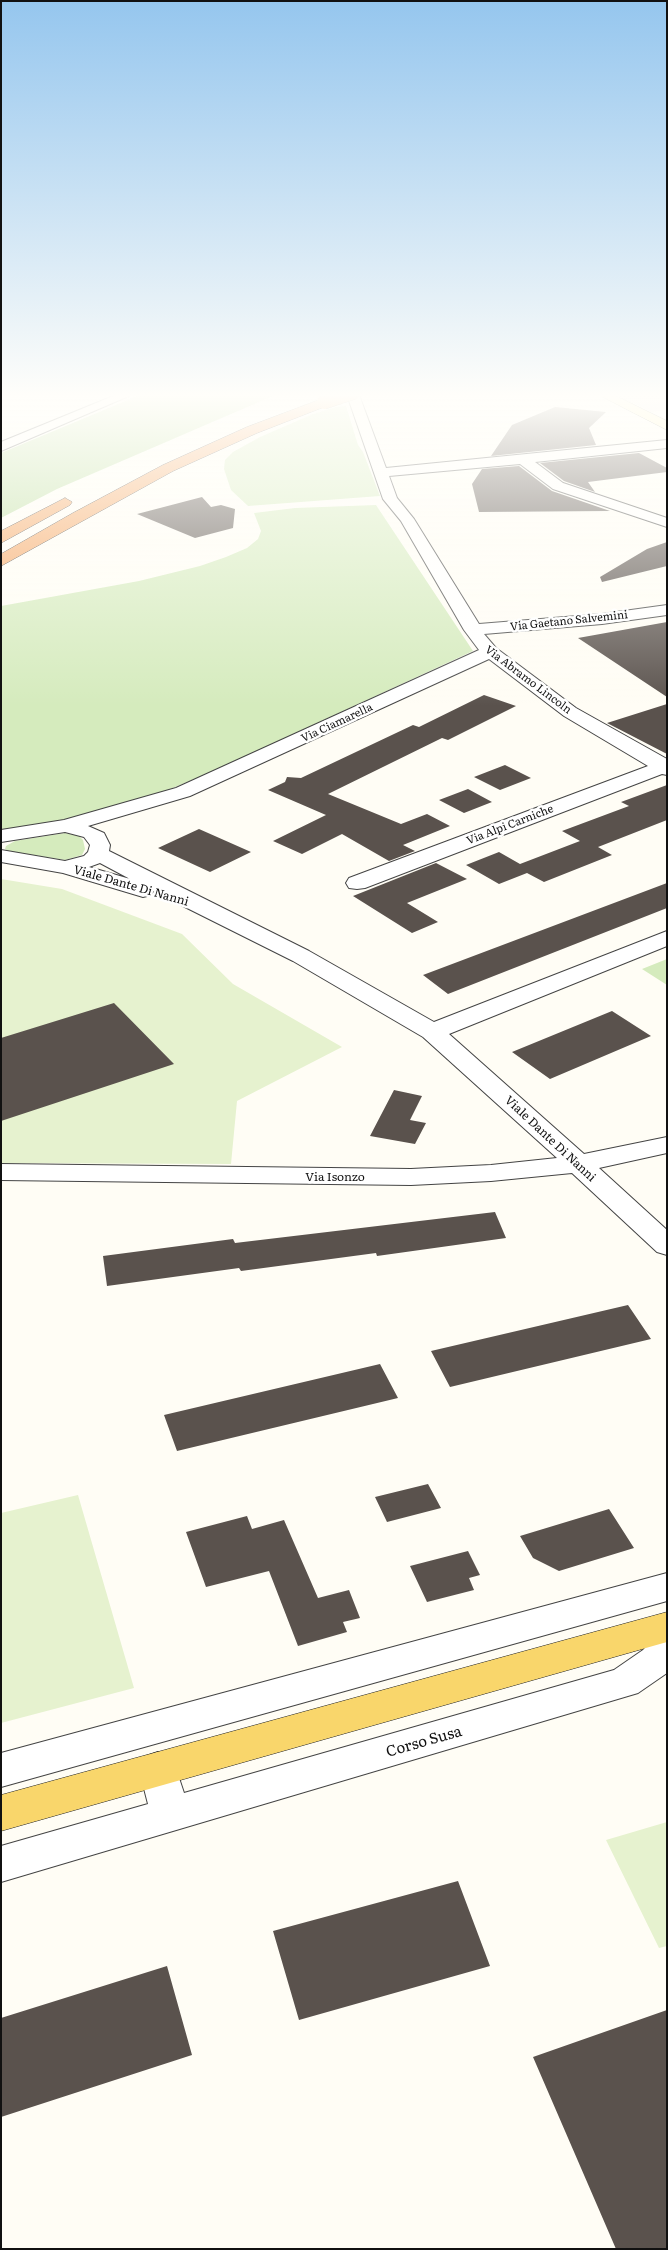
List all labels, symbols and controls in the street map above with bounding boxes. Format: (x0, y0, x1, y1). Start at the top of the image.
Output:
street label: Via Gaetano Salvemini (509, 608, 629, 634)
street label: Via Abramo Lincoln (482, 643, 574, 717)
street label: Via Ciamarella (299, 701, 375, 745)
street label: Via Alpi Carniche (465, 802, 555, 848)
street label: Viale Dante Di Nanni (72, 863, 190, 909)
street label: Viale Dante Di Nanni (501, 1093, 599, 1185)
street label: Via Isonzo (305, 1170, 365, 1184)
street label: Corso Susa (384, 1723, 464, 1761)

